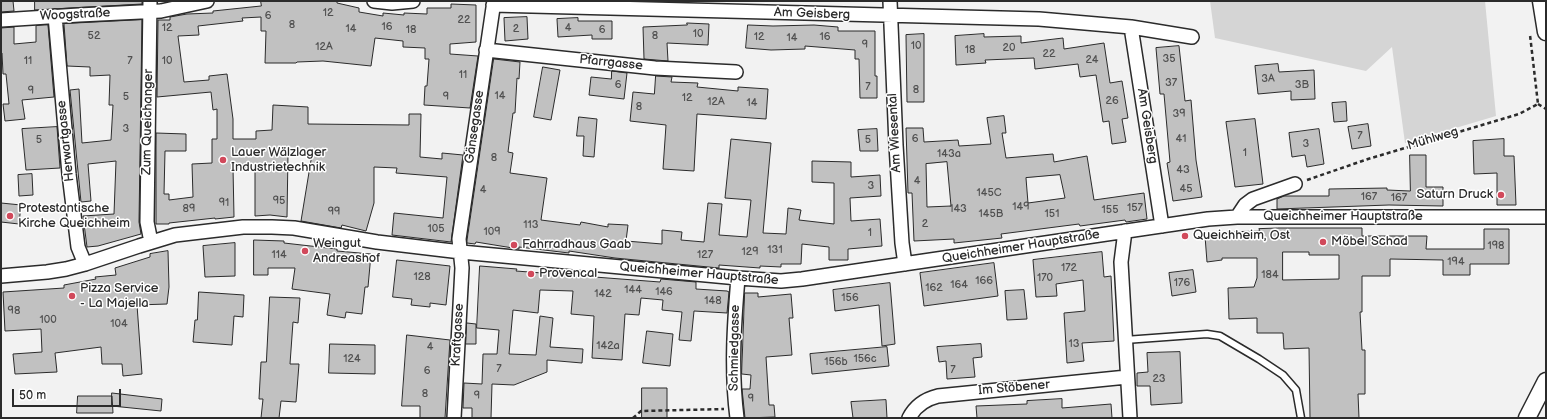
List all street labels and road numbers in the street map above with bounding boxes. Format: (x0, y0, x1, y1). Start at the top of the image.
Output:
street label: Woogstraße (39, 5, 111, 25)
street label: Am Geisberg (774, 5, 850, 23)
street label: Pfarrgasse (579, 52, 643, 74)
street label: Zum Queichanger (139, 69, 157, 175)
street label: Am Geisberg (1133, 87, 1161, 165)
street label: Gänsegasse (462, 89, 488, 165)
street label: Am Wiesental (885, 93, 905, 173)
street label: Herwartgasse (54, 100, 78, 182)
street label: Mühlweg (1406, 124, 1460, 154)
street label: Queichheimer Hauptstraße (1263, 209, 1423, 225)
street label: Queichheimer Hauptstraße (941, 227, 1101, 267)
street label: Queichheimer Hauptstraße (619, 259, 779, 289)
street label: Kraftgasse (449, 303, 467, 367)
street label: Schmiedgasse (726, 305, 744, 391)
street label: Im Stöbener (978, 377, 1050, 399)

